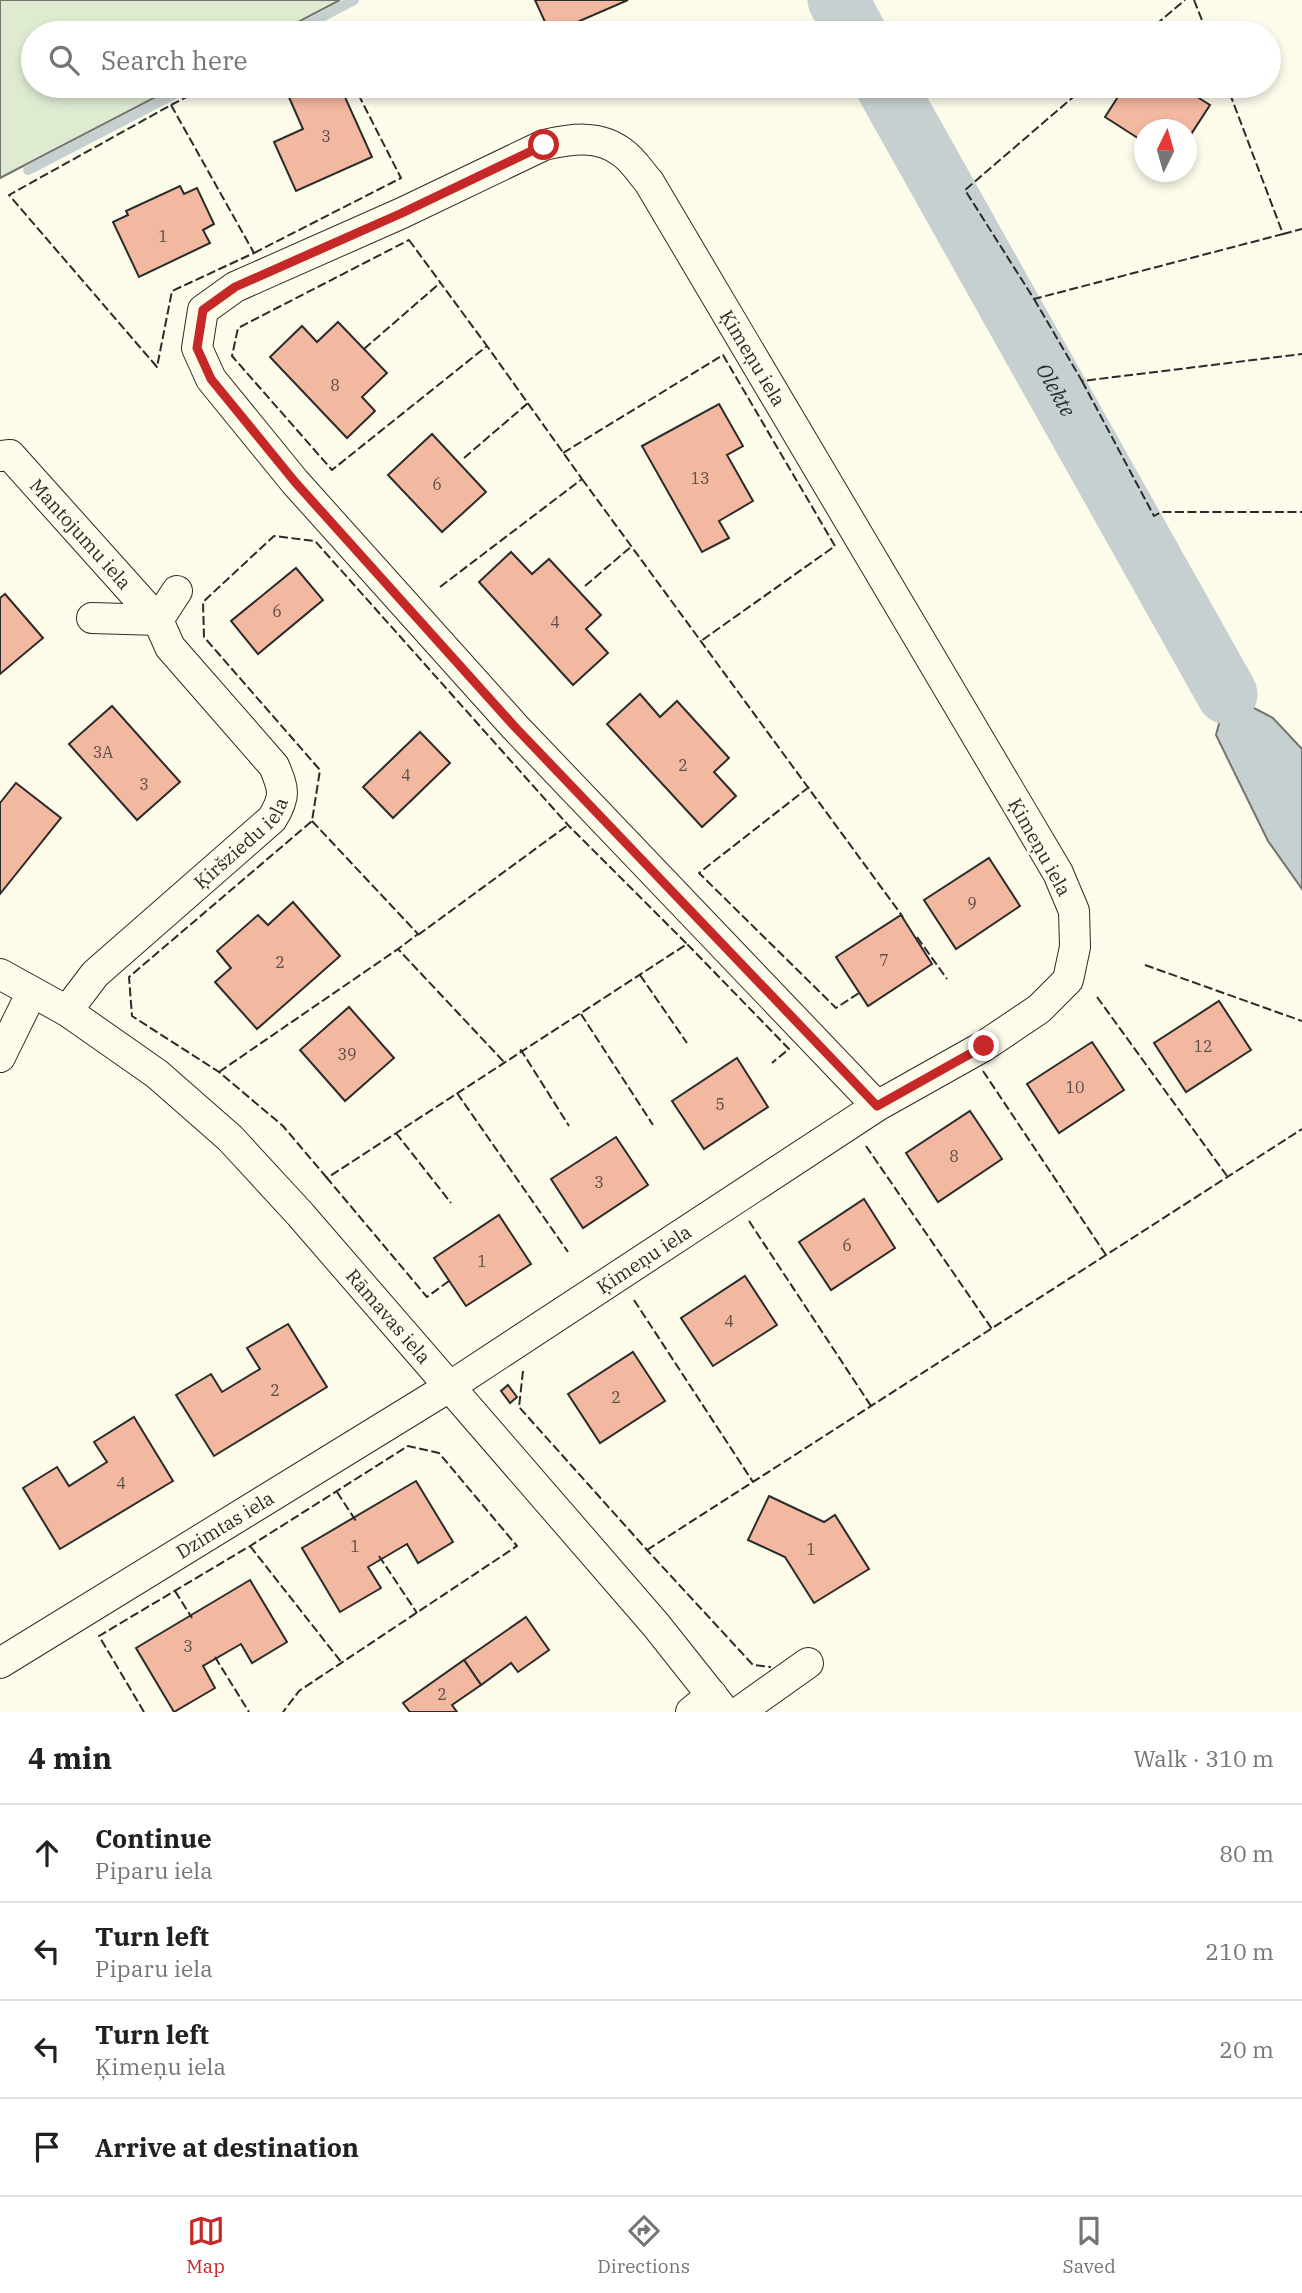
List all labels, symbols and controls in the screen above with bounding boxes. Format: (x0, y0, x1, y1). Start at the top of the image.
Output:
search box (21, 21, 1281, 98)
icon: search (45, 41, 83, 79)
text: Search here (101, 43, 247, 77)
north arrow (1134, 119, 1197, 182)
house number: 3 (321, 126, 331, 146)
route start (528, 129, 559, 160)
house number: 1 (158, 226, 168, 246)
street label: Ķimeņu iela (715, 305, 791, 411)
water label: Olekte (1030, 358, 1083, 422)
house number: 8 (330, 375, 340, 395)
house number: 13 (690, 468, 710, 488)
street label: Mantojumu iela (25, 474, 137, 594)
house number: 6 (432, 474, 442, 494)
house number: 6 (272, 601, 282, 621)
house number: 4 (550, 612, 560, 632)
house number: 3A (93, 742, 113, 762)
house number: 2 (678, 755, 688, 775)
house number: 4 (401, 765, 411, 785)
house number: 3 (139, 774, 149, 794)
street label: Ķiršziedu iela (189, 794, 293, 894)
street label: Ķimeņu iela (1003, 794, 1077, 900)
house number: 9 (967, 893, 977, 913)
house number: 7 (879, 950, 889, 970)
house number: 2 (275, 952, 285, 972)
route end (968, 1030, 999, 1061)
house number: 12 (1193, 1036, 1213, 1056)
house number: 39 (337, 1044, 357, 1064)
house number: 10 (1065, 1077, 1085, 1097)
house number: 5 (715, 1094, 725, 1114)
house number: 8 (949, 1146, 959, 1166)
house number: 3 (594, 1172, 604, 1192)
street label: Ķimeņu iela (592, 1219, 696, 1299)
house number: 6 (842, 1235, 852, 1255)
house number: 1 (477, 1251, 487, 1271)
street label: Rāmavas iela (341, 1264, 436, 1369)
house number: 4 (724, 1311, 734, 1331)
house number: 2 (270, 1380, 280, 1400)
house number: 2 (611, 1387, 621, 1407)
house number: 4 (116, 1473, 126, 1493)
street label: Dzimtas iela (172, 1486, 278, 1564)
house number: 1 (350, 1536, 360, 1556)
house number: 1 (806, 1539, 816, 1559)
house number: 3 (183, 1636, 193, 1656)
house number: 2 (437, 1684, 447, 1704)
text: 4 min (28, 1738, 112, 1777)
text: Walk · 310 m (1133, 1743, 1274, 1773)
text: Continue (95, 1821, 212, 1855)
icon: ahead (28, 1834, 66, 1872)
text: 80 m (1219, 1838, 1274, 1868)
text: Piparu iela (95, 1855, 213, 1885)
text: Turn left (95, 1919, 209, 1953)
icon: left (28, 1932, 66, 1970)
text: 210 m (1205, 1936, 1274, 1966)
text: Piparu iela (95, 1953, 213, 1983)
text: Turn left (95, 2017, 209, 2051)
icon: left (28, 2030, 66, 2068)
text: 20 m (1219, 2034, 1274, 2064)
text: Ķimeņu iela (95, 2051, 226, 2081)
icon: arrive (28, 2128, 66, 2166)
text: Arrive at destination (95, 2130, 359, 2164)
tab: Map (186, 2212, 225, 2278)
tab: Directions (597, 2212, 690, 2278)
tab: Saved (1063, 2212, 1116, 2278)

